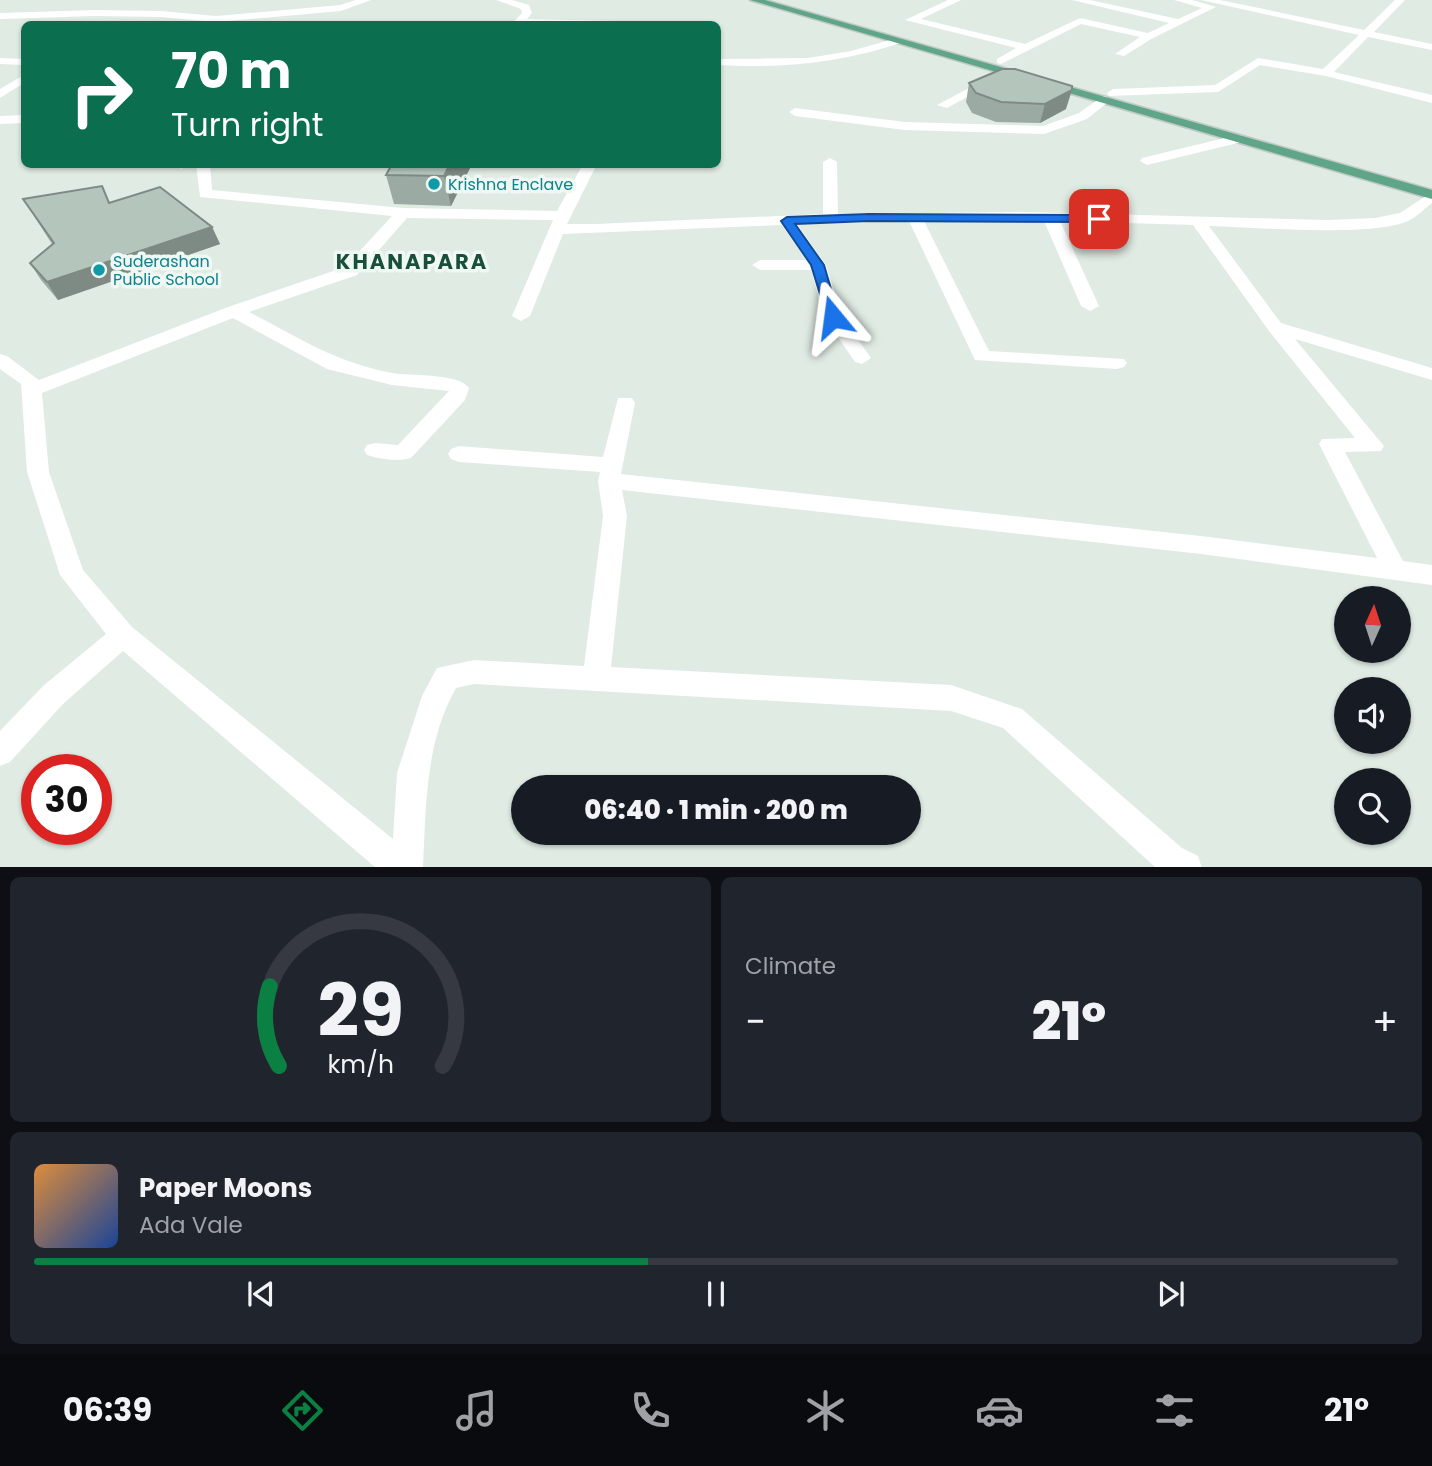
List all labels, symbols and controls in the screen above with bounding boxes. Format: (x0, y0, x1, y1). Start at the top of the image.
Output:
text: 70 m (171, 37, 291, 105)
icon: right (56, 49, 147, 140)
text: Turn right (171, 102, 323, 147)
place label: Krishna Enclave (448, 173, 573, 196)
marker: Krishna Enclave (426, 176, 442, 192)
pin (1069, 189, 1129, 249)
icon: arrive (1080, 200, 1118, 238)
district label: KHANAPARA (336, 247, 488, 276)
place label: Suderashan Public School (113, 250, 219, 291)
marker: Suderashan Public School (91, 262, 107, 278)
position arrow (796, 280, 870, 354)
north arrow (1334, 586, 1410, 663)
map controls (1334, 586, 1411, 845)
button: sound (1334, 677, 1411, 754)
speed limit sign: 30 (21, 754, 112, 845)
button: search (1334, 768, 1411, 845)
text: 06:40 · 1 min · 200 m (584, 792, 848, 828)
text: Climate (745, 950, 836, 982)
text: 29 (317, 960, 404, 1061)
text: 21° (1032, 985, 1106, 1058)
text: − (745, 995, 766, 1048)
text: + (1372, 995, 1398, 1048)
text: km/h (327, 1046, 394, 1081)
text: Paper Moons (139, 1170, 312, 1206)
text: Ada Vale (139, 1209, 243, 1241)
icon: previous (242, 1275, 280, 1313)
icon: pause (697, 1275, 735, 1313)
icon: next (1152, 1275, 1190, 1313)
icon: directions (278, 1386, 327, 1435)
icon: music (452, 1386, 501, 1435)
icon: phone (626, 1386, 675, 1435)
icon: climate (801, 1386, 850, 1435)
icon: car (975, 1386, 1024, 1435)
icon: filters (1150, 1386, 1199, 1435)
text: 06:39 (63, 1387, 152, 1432)
text: 21° (1324, 1387, 1369, 1432)

